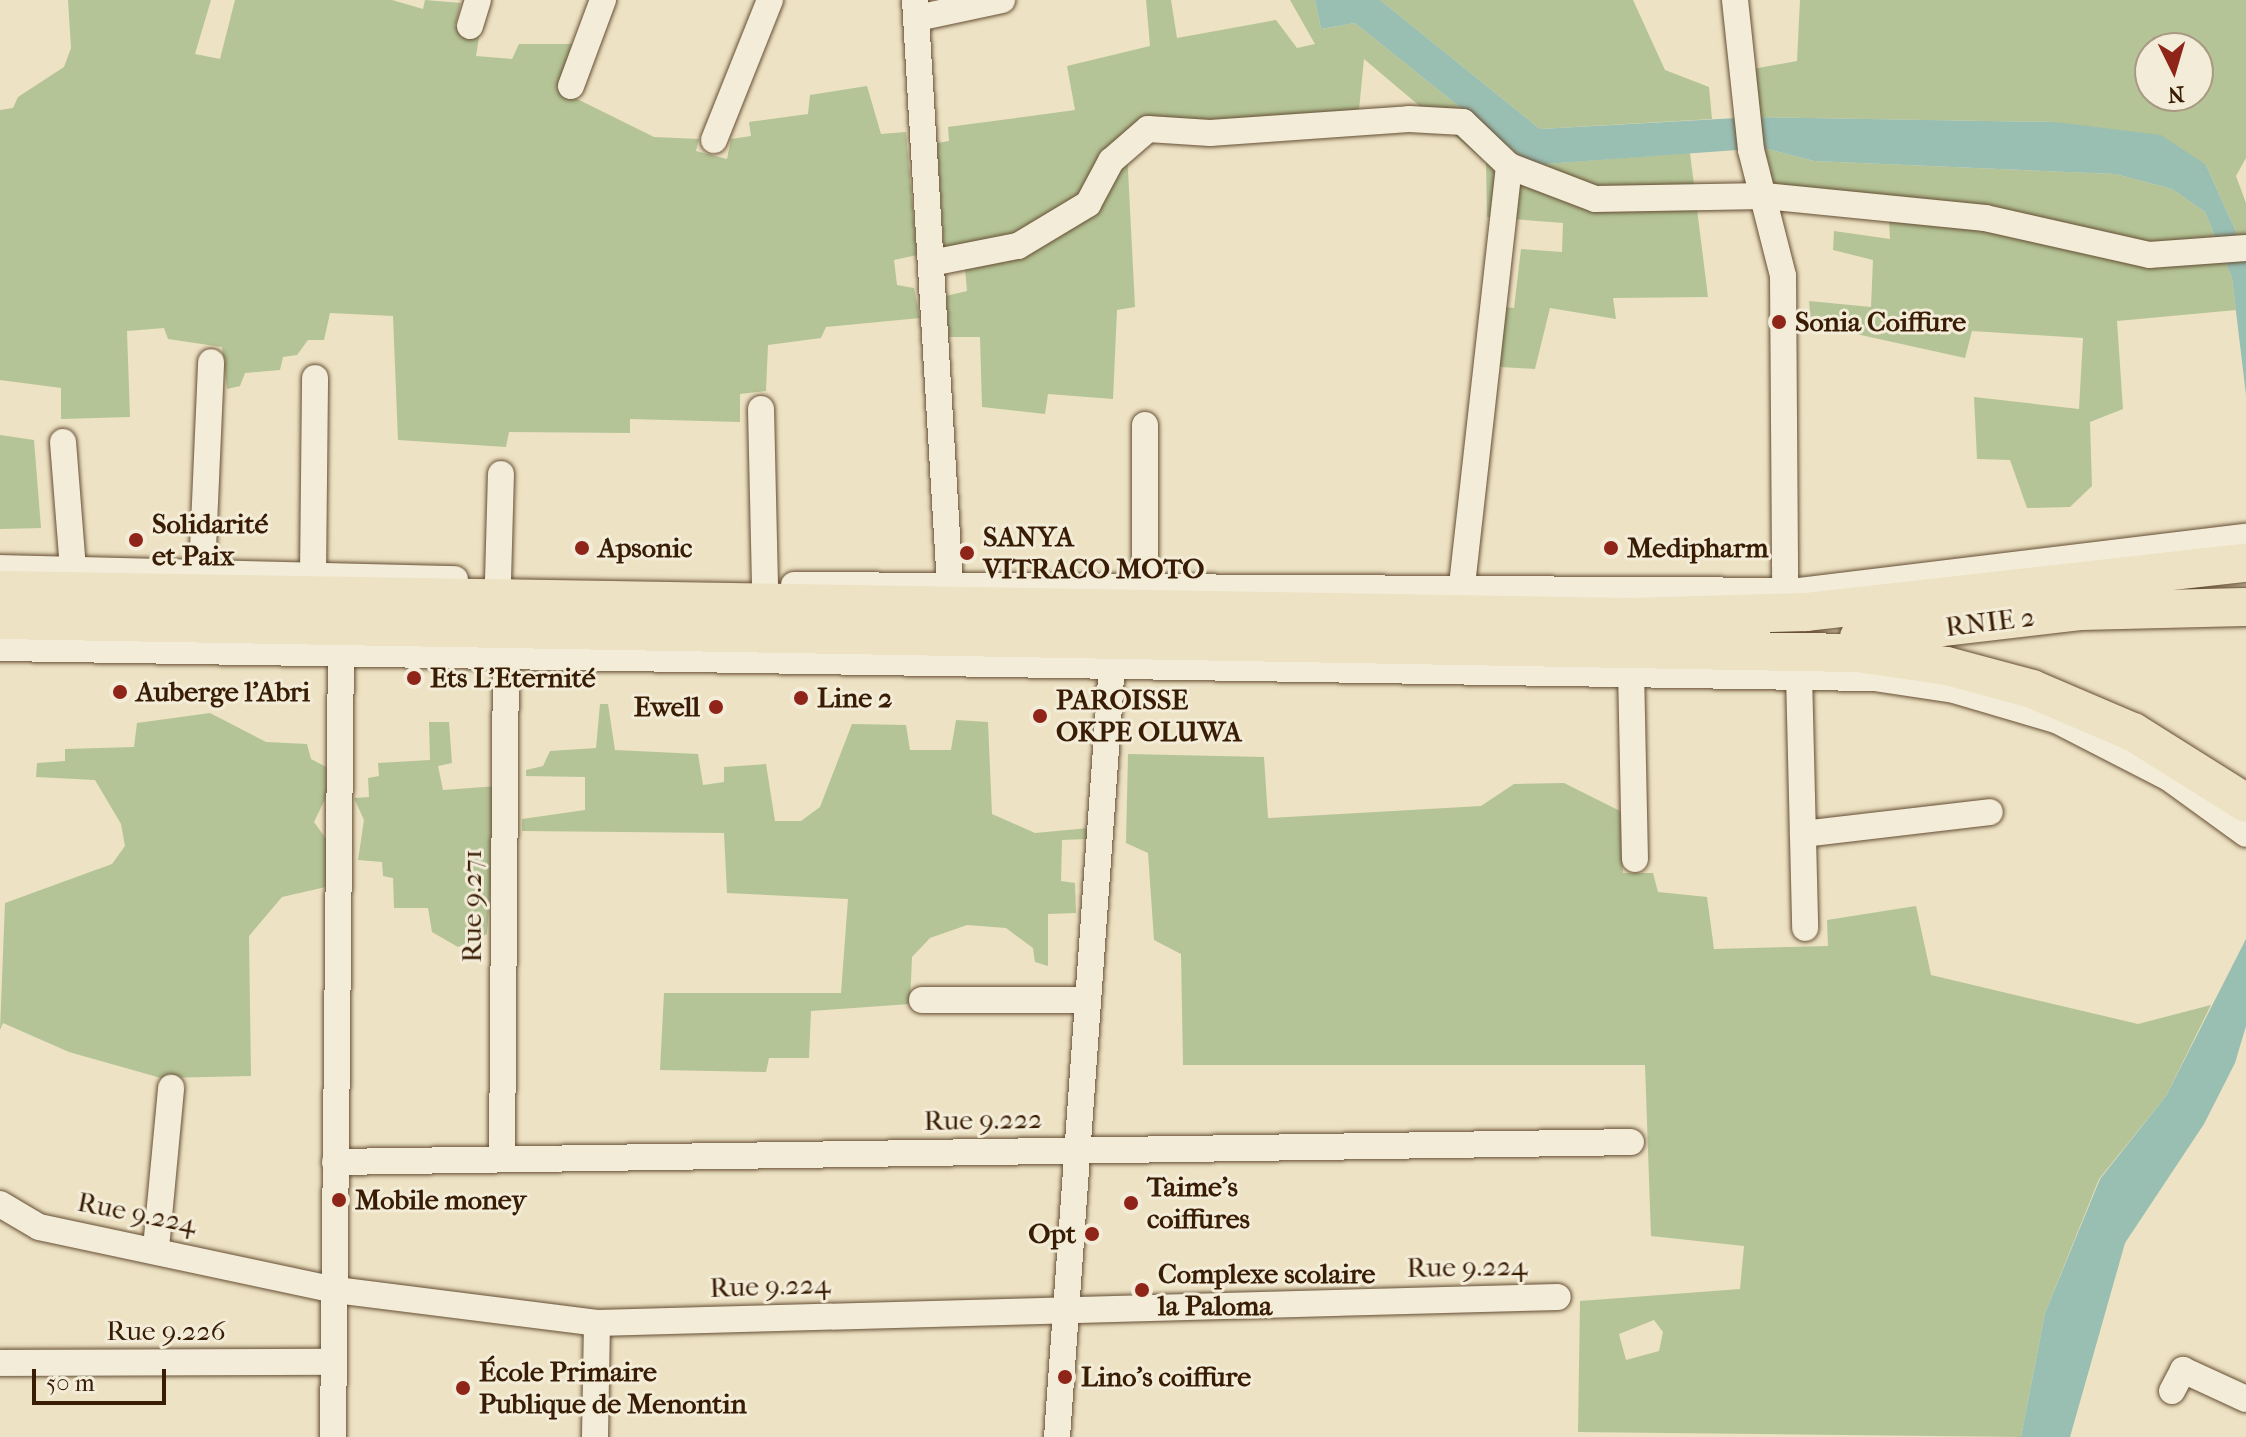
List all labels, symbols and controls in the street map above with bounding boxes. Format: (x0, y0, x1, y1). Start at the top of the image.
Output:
north arrow (2134, 32, 2214, 112)
text: N (2166, 80, 2185, 108)
place label: Sonia Coiffure (1795, 305, 1966, 339)
marker: Sonia Coiffure (1770, 313, 1788, 331)
place label: Solidarité et Paix (152, 507, 268, 573)
place label: SANYA VITRACO MOTO (983, 520, 1204, 586)
marker: Solidarité et Paix (127, 531, 145, 549)
place label: Apsonic (598, 531, 692, 565)
place label: Medipharm (1627, 531, 1768, 565)
marker: Apsonic (573, 539, 591, 557)
marker: Medipharm (1602, 539, 1620, 557)
marker: SANYA VITRACO MOTO (958, 544, 976, 562)
street label: RNIE 2 (1943, 600, 2037, 644)
place label: Ets L'Eternité (430, 661, 596, 695)
marker: Ets L'Eternité (405, 669, 423, 687)
place label: Auberge l'Abri (136, 675, 310, 709)
place label: Line 2 (817, 681, 892, 715)
marker: Auberge l'Abri (111, 683, 129, 701)
place label: PAROISSE OKPE OLUWA (1056, 683, 1242, 749)
marker: Line 2 (792, 689, 810, 707)
place label: Ewell (634, 690, 700, 724)
marker: Ewell (707, 698, 725, 716)
marker: PAROISSE OKPE OLUWA (1031, 707, 1049, 725)
street label: Rue 9.271 (455, 849, 489, 963)
street label: Rue 9.222 (923, 1102, 1043, 1138)
place label: Taime’s coiffures (1147, 1170, 1250, 1236)
place label: Mobile money (355, 1183, 526, 1217)
street label: Rue 9.224 (74, 1185, 200, 1241)
marker: Mobile money (330, 1191, 348, 1209)
marker: Taime’s coiffures (1122, 1194, 1140, 1212)
place label: Opt (1028, 1217, 1076, 1251)
marker: Opt (1083, 1225, 1101, 1243)
street label: Rue 9.224 (1406, 1249, 1528, 1285)
place label: Complexe scolaire la Paloma (1158, 1257, 1375, 1323)
street label: Rue 9.224 (709, 1267, 831, 1305)
marker: Complexe scolaire la Paloma (1133, 1281, 1151, 1299)
street label: Rue 9.226 (106, 1314, 226, 1348)
scale bar (36, 1353, 170, 1403)
place label: École Primaire Publique de Menontin (479, 1355, 747, 1421)
place label: Lino’s coiffure (1081, 1360, 1251, 1394)
marker: Lino’s coiffure (1056, 1368, 1074, 1386)
text: 50 m (46, 1369, 95, 1397)
marker: École Primaire Publique de Menontin (454, 1379, 472, 1397)

